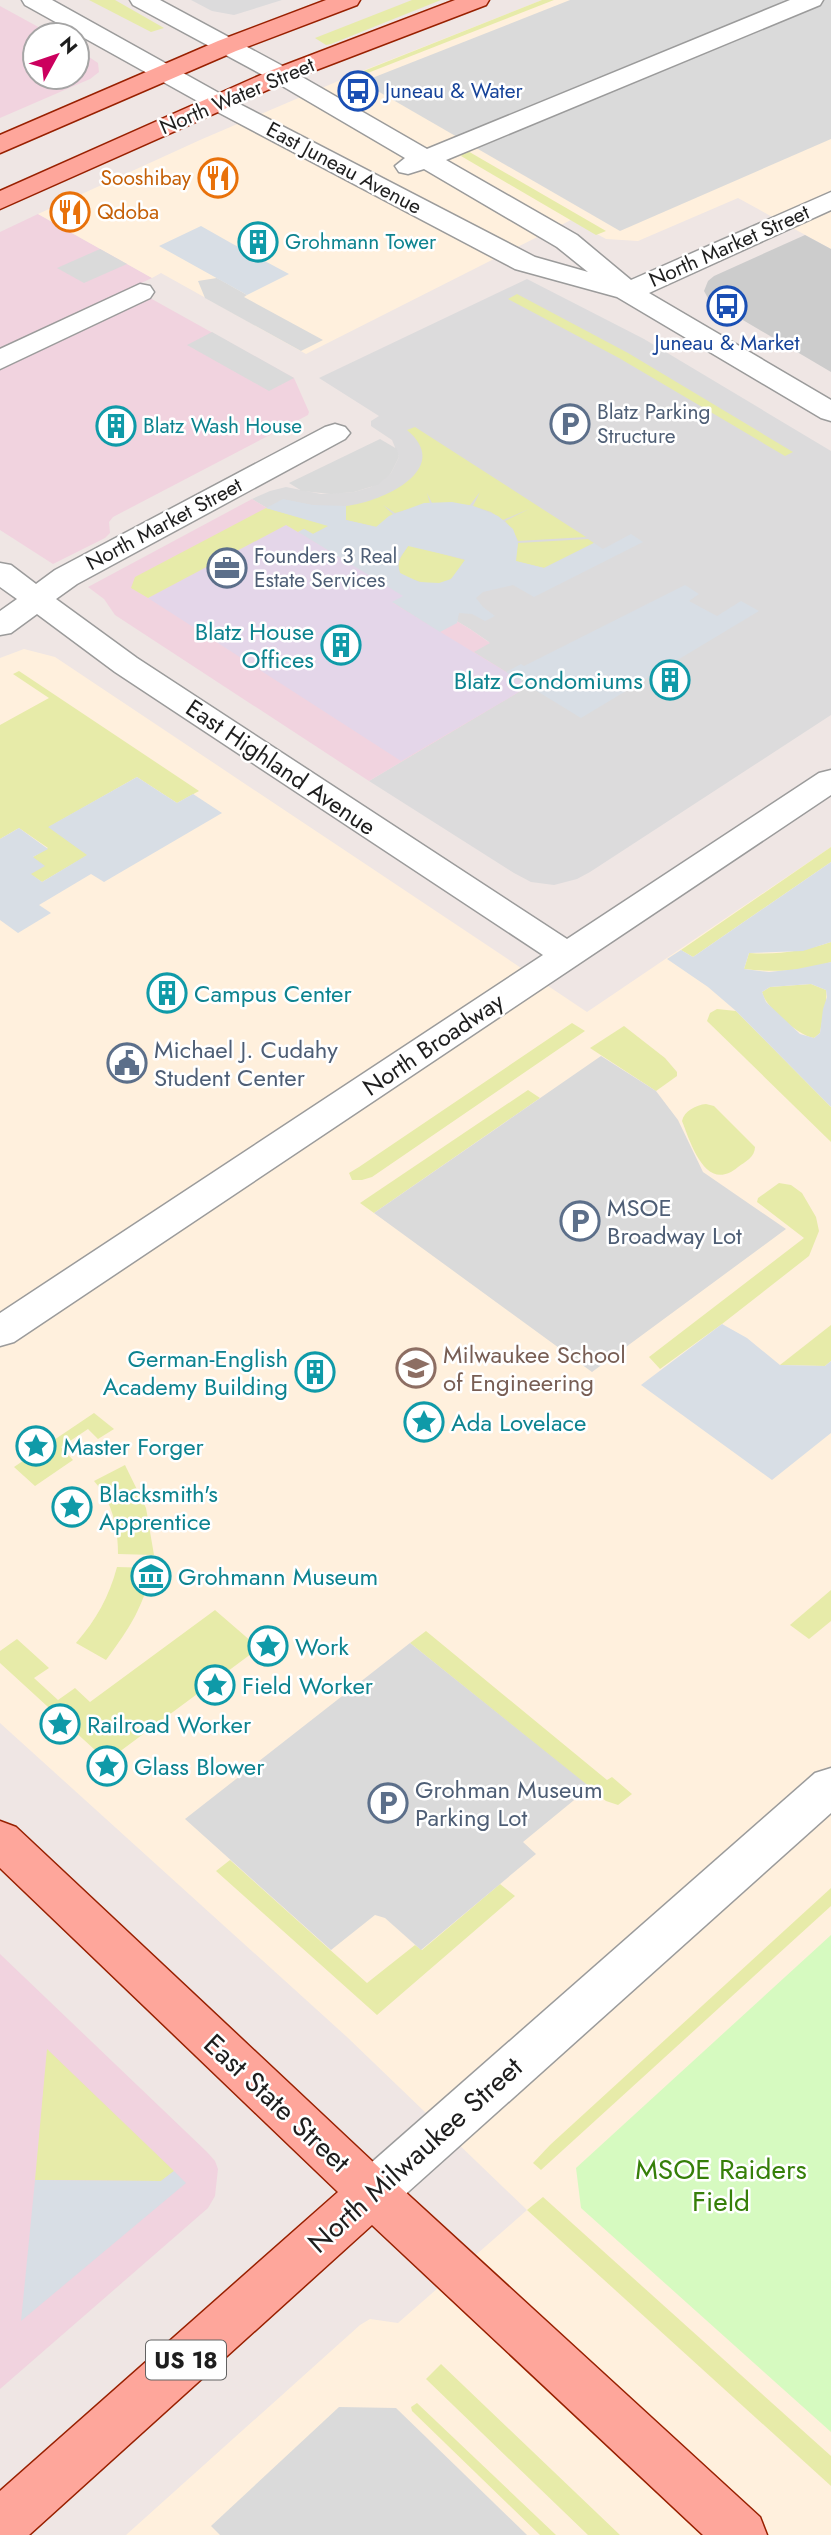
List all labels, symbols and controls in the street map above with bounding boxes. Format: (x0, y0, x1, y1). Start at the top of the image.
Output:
north arrow (21, 21, 91, 91)
text: N (53, 31, 84, 60)
street label: North Water Street (155, 50, 319, 142)
bus stop icon: Juneau & Water (337, 70, 379, 112)
place label: Juneau & Water (382, 76, 523, 106)
street label: East Juneau Avenue (261, 114, 427, 222)
restaurant icon: Sooshibay (197, 157, 239, 199)
place label: Sooshibay (100, 163, 192, 193)
restaurant icon: Qdoba (49, 191, 91, 233)
place label: Qdoba (97, 197, 159, 227)
street label: North Market Street (644, 197, 814, 295)
building icon: Grohmann Tower (237, 221, 279, 263)
place label: Grohmann Tower (285, 227, 437, 257)
bus stop icon: Juneau & Market (706, 285, 748, 327)
place label: Juneau & Market (652, 328, 799, 358)
place label: Blatz Parking Structure (597, 397, 711, 451)
parking icon: Blatz Parking Structure (549, 403, 591, 445)
building icon: Blatz Wash House (95, 405, 137, 447)
place label: Blatz Wash House (143, 411, 302, 441)
street label: North Market Street (81, 470, 247, 578)
place label: Founders 3 Real Estate Services (254, 541, 397, 595)
office icon: Founders 3 Real Estate Services (206, 547, 248, 589)
place label: Blatz House Offices (195, 614, 314, 677)
building icon: Blatz House Offices (320, 624, 362, 666)
building icon: Blatz Condomiums (649, 659, 691, 701)
place label: Blatz Condomiums (454, 663, 643, 698)
street label: East Highland Avenue (179, 690, 383, 844)
building icon: Campus Center (146, 972, 188, 1014)
place label: Campus Center (194, 976, 352, 1011)
street label: North Broadway (355, 984, 511, 1104)
place label: Michael J. Cudahy Student Center (154, 1032, 338, 1095)
public building icon: Michael J. Cudahy Student Center (106, 1042, 148, 1084)
place label: MSOE Broadway Lot (607, 1190, 742, 1253)
parking icon: MSOE Broadway Lot (559, 1200, 601, 1242)
place label: Milwaukee School of Engineering (443, 1337, 626, 1400)
place label: German-English Academy Building (103, 1341, 288, 1404)
school or university icon: Milwaukee School of Engineering (395, 1347, 437, 1389)
building icon: German-English Academy Building (294, 1351, 336, 1393)
place icon: Ada Lovelace (403, 1401, 445, 1443)
place label: Ada Lovelace (451, 1405, 586, 1440)
place icon: Master Forger (15, 1425, 57, 1467)
place label: Master Forger (63, 1429, 205, 1464)
place label: Blacksmith's Apprentice (99, 1476, 218, 1539)
place icon: Blacksmith's Apprentice (51, 1486, 93, 1528)
museum icon: Grohmann Museum (130, 1555, 172, 1597)
place label: Grohmann Museum (178, 1559, 378, 1594)
place icon: Work (247, 1625, 289, 1667)
place label: Work (295, 1629, 349, 1664)
place icon: Field Worker (194, 1664, 236, 1706)
place label: Field Worker (242, 1668, 374, 1703)
place icon: Railroad Worker (39, 1703, 81, 1745)
place label: Railroad Worker (87, 1707, 252, 1742)
place icon: Glass Blower (86, 1745, 128, 1787)
place label: Glass Blower (134, 1749, 265, 1784)
place label: Grohman Museum Parking Lot (415, 1772, 603, 1835)
parking icon: Grohman Museum Parking Lot (367, 1782, 409, 1824)
street label: East State Street (195, 2024, 360, 2182)
street label: North Milwaukee Street (299, 2047, 531, 2263)
park label: MSOE Raiders Field (635, 2149, 807, 2222)
road number: US 18 (146, 2340, 226, 2380)

